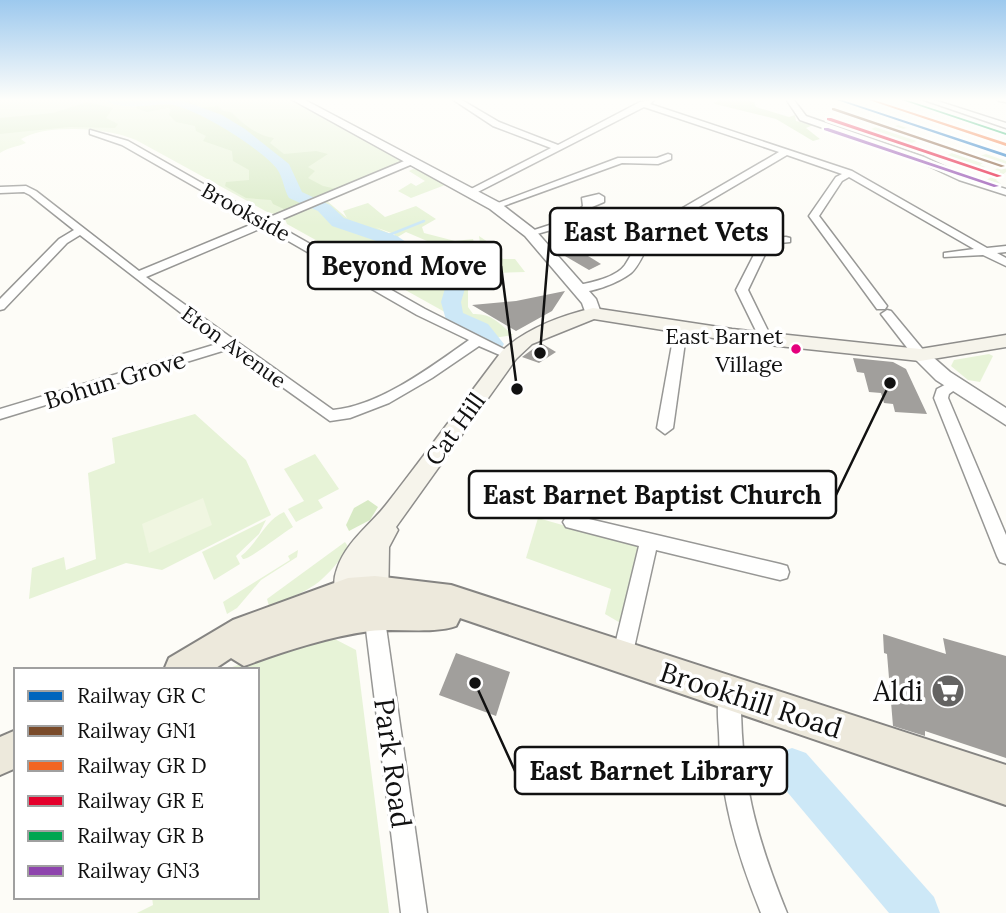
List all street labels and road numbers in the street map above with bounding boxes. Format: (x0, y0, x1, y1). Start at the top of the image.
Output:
street label: Brookside (197, 177, 295, 247)
street label: Eton Avenue (176, 300, 292, 394)
street label: Bohun Grove (41, 344, 189, 416)
street label: Cat Hill (418, 386, 492, 472)
street label: Brookhill Road (656, 654, 846, 746)
street label: Park Road (366, 696, 420, 830)

